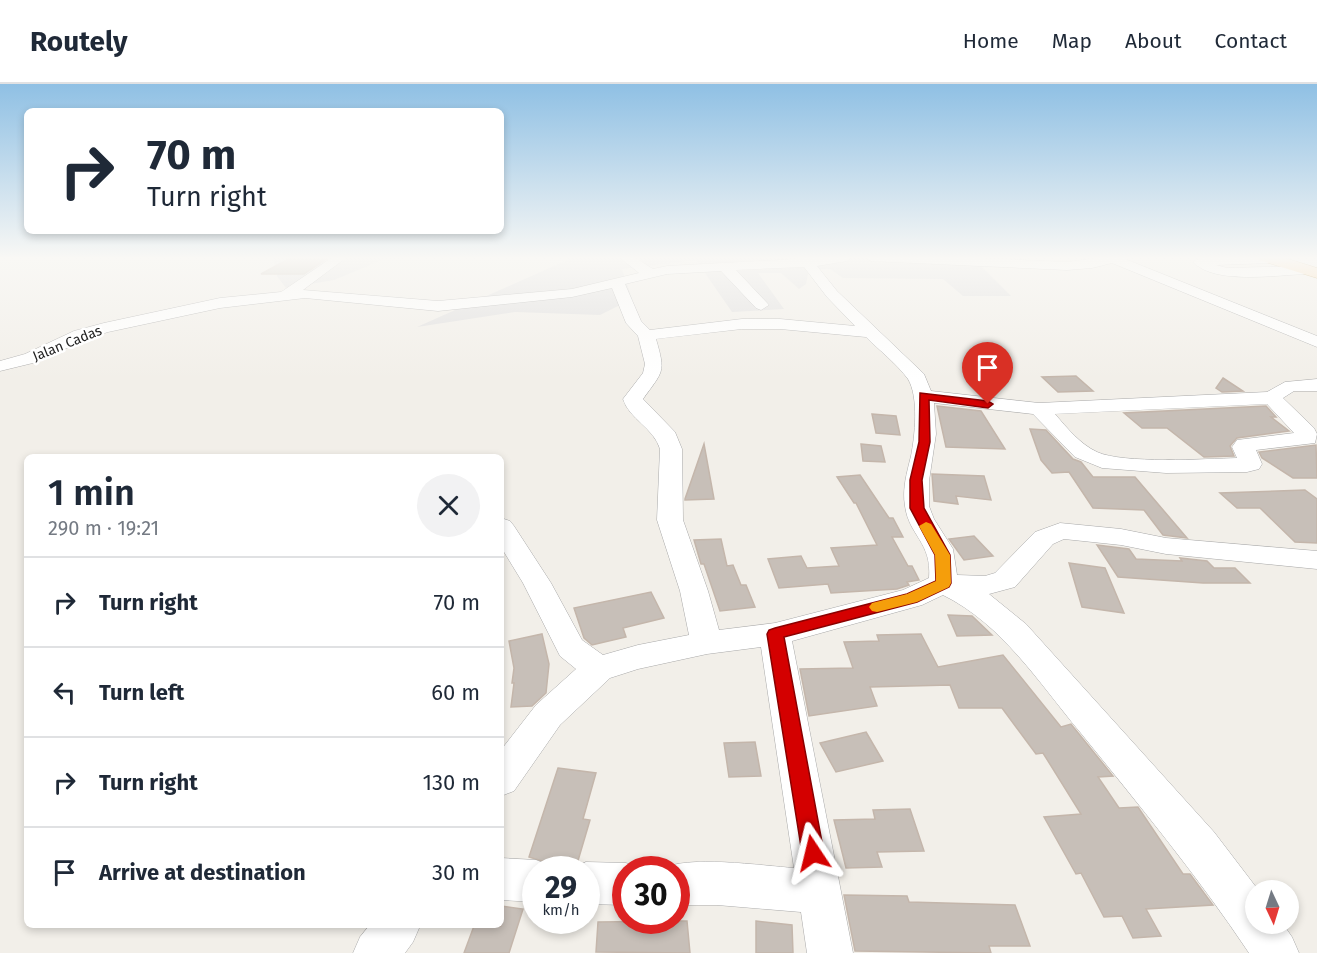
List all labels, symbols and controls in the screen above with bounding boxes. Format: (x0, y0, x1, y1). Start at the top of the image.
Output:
text: Routely (30, 25, 128, 58)
text: Home (963, 28, 1019, 54)
text: Map (1052, 28, 1092, 54)
text: About (1125, 28, 1182, 54)
text: Contact (1215, 28, 1287, 54)
text: 70 m (147, 130, 236, 180)
icon: right (48, 132, 126, 210)
text: Turn right (147, 181, 267, 213)
street label: Jalan Cadas (30, 322, 105, 365)
pin (962, 342, 1013, 404)
icon: arrive (971, 351, 1004, 384)
text: 1 min (48, 471, 135, 515)
button: close (417, 474, 480, 537)
text: 290 m · 19:21 (48, 516, 159, 540)
icon: right (48, 586, 81, 619)
text: Turn right (99, 589, 198, 616)
text: 70 m (434, 589, 480, 616)
icon: left (48, 676, 81, 709)
text: Turn left (99, 679, 184, 706)
text: 60 m (431, 679, 480, 706)
icon: right (48, 766, 81, 799)
text: Turn right (99, 769, 198, 796)
text: 130 m (423, 769, 480, 796)
position arrow (781, 821, 845, 885)
icon: arrive (48, 856, 81, 889)
speed limit sign: 30 (612, 856, 690, 934)
text: Arrive at destination (99, 859, 306, 886)
text: 30 m (432, 859, 480, 886)
text: 29 (545, 870, 577, 906)
north arrow (1245, 880, 1299, 934)
map controls (1245, 880, 1299, 934)
text: km/h (542, 901, 580, 919)

